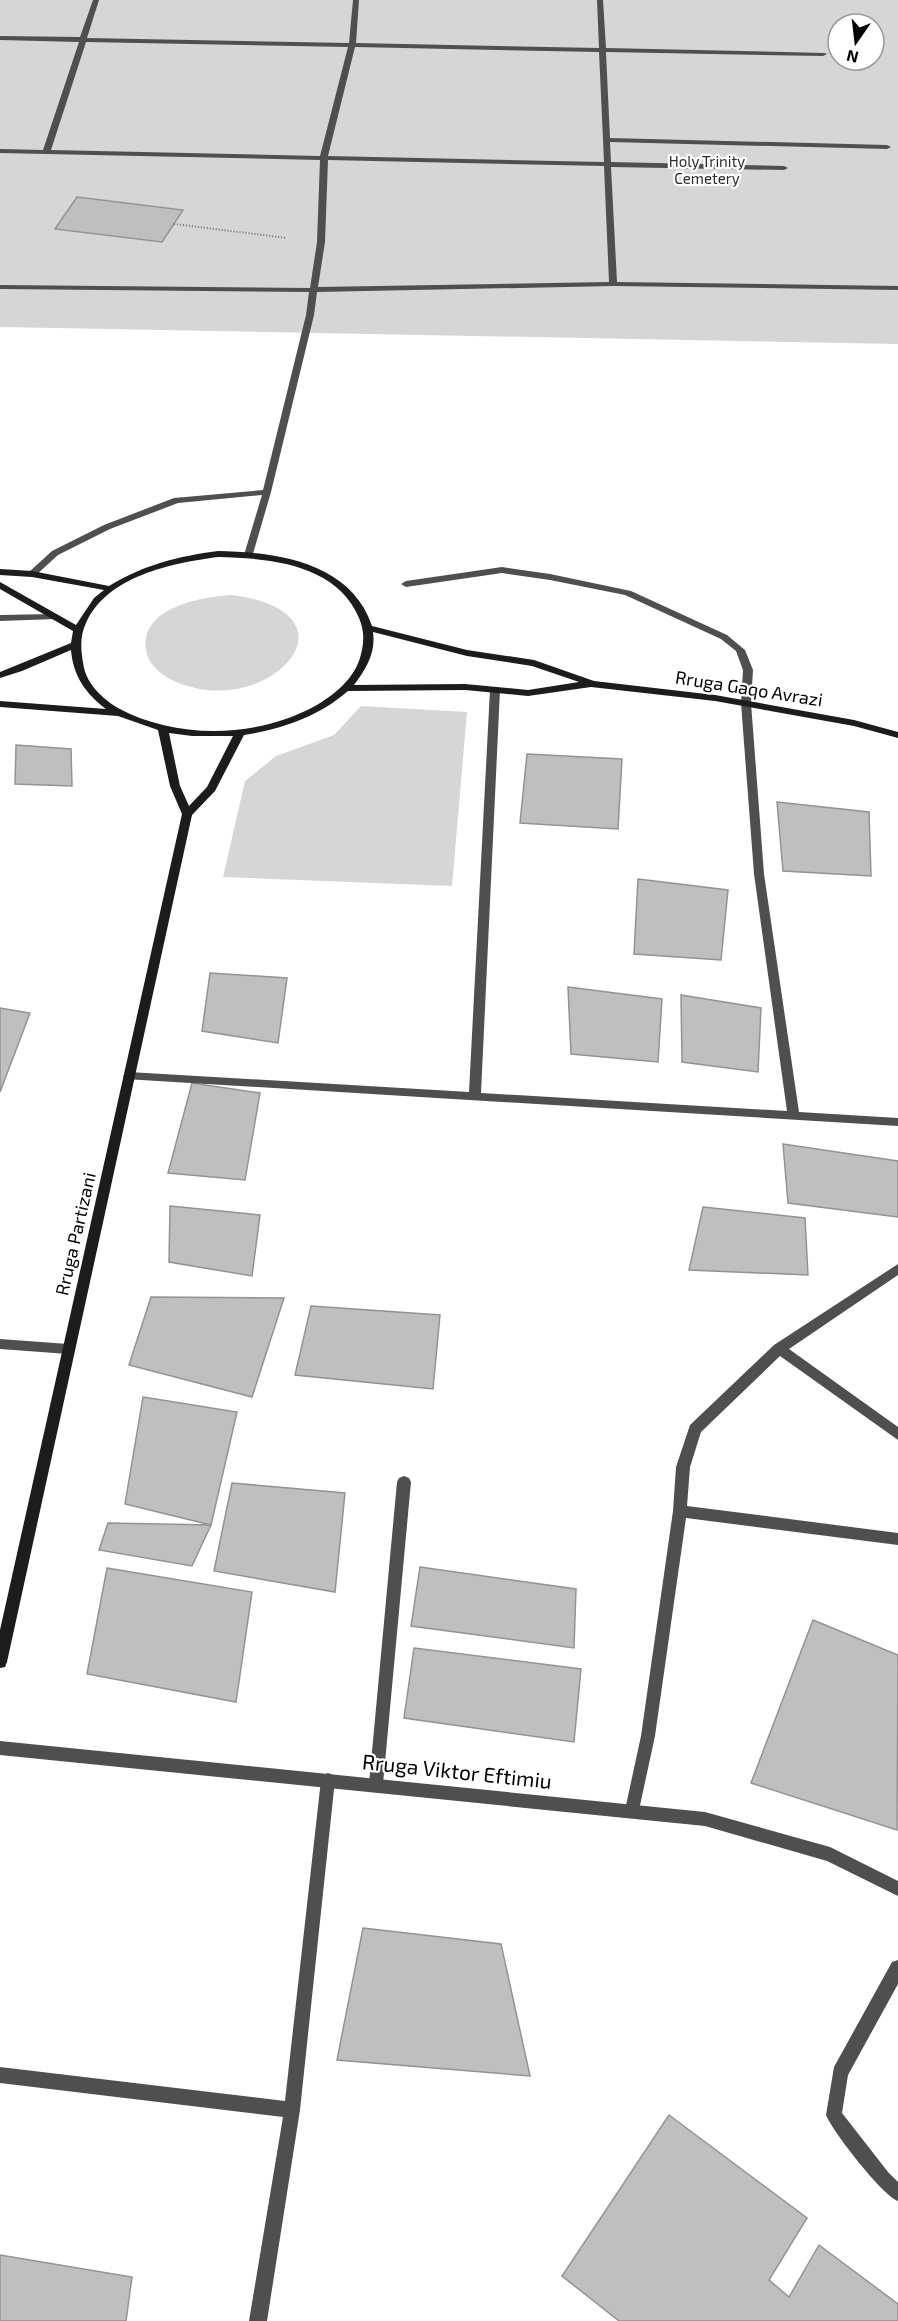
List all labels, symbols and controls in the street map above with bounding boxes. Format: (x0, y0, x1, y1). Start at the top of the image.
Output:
north arrow (826, 12, 886, 72)
text: N (844, 46, 860, 68)
park label: Holy Trinity Cemetery (669, 152, 745, 187)
street label: Rruga Gaqo Avrazi (674, 666, 824, 711)
street label: Rruga Partizani (50, 1170, 100, 1297)
street label: Rruga Viktor Eftimiu (361, 1748, 553, 1793)

